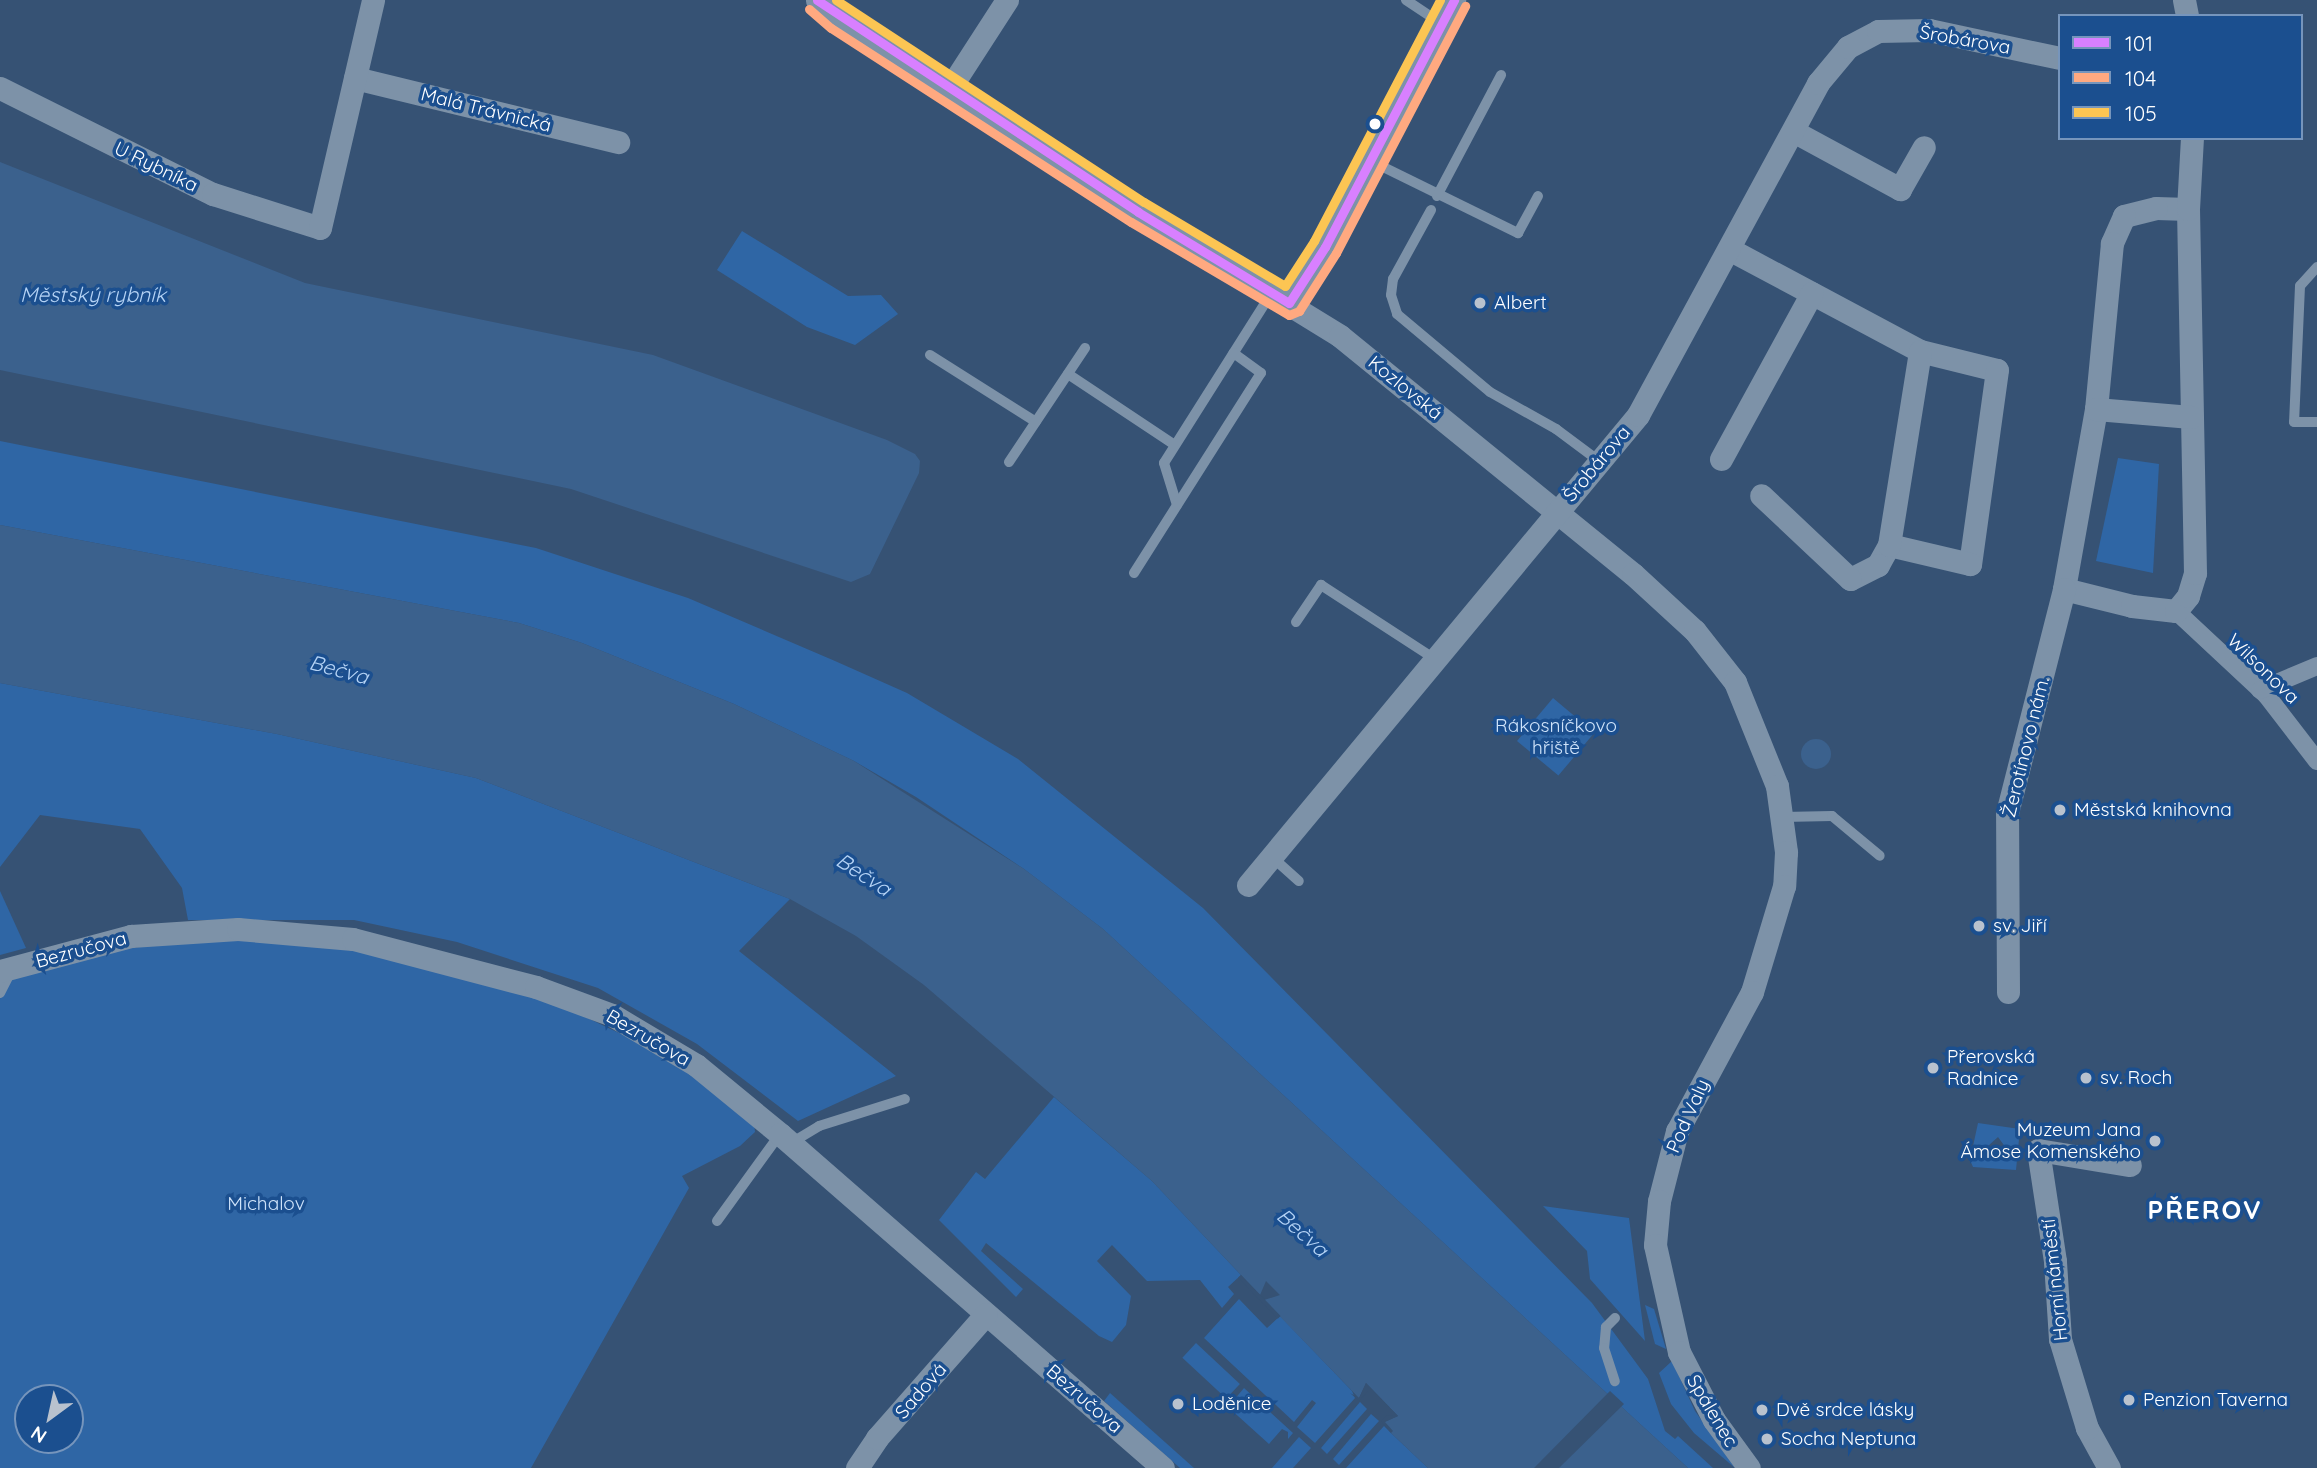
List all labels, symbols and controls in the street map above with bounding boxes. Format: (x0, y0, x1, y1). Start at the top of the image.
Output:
legend (2058, 14, 2303, 140)
street label: Šrobárova (1918, 21, 2012, 59)
text: 101 (2125, 30, 2153, 56)
text: 104 (2125, 65, 2156, 91)
street label: Malá Trávnická (418, 83, 554, 137)
text: 105 (2125, 100, 2157, 126)
unlabelled marker (1368, 117, 1382, 131)
street label: U Rybníka (110, 137, 202, 197)
water label: Městský rybník (20, 281, 166, 307)
place label: Albert (1494, 292, 1547, 314)
marker: Albert (1472, 295, 1488, 311)
street label: Kozlovská (1363, 351, 1447, 425)
street label: Šrobárova (1559, 421, 1635, 507)
street label: Wilsonova (2222, 629, 2304, 709)
water label: Bečva (307, 649, 371, 689)
street label: Žerotínovo nám. (1998, 674, 2054, 820)
park label: Rákosníčkovo hřiště (1495, 715, 1617, 759)
place label: Městská knihovna (2074, 799, 2232, 821)
marker: Městská knihovna (2052, 802, 2068, 818)
water label: Bečva (832, 847, 896, 901)
place label: sv. Jiří (1993, 915, 2047, 937)
marker: sv. Jiří (1971, 918, 1987, 934)
street label: Bezručova (33, 927, 129, 973)
street label: Bezručova (602, 1005, 694, 1071)
place label: Přerovská Radnice (1947, 1046, 2035, 1090)
marker: Přerovská Radnice (1925, 1060, 1941, 1076)
place label: sv. Roch (2100, 1067, 2172, 1089)
marker: sv. Roch (2078, 1070, 2094, 1086)
street label: Pod Valy (1662, 1076, 1714, 1156)
place label: Muzeum Jana Ámose Komenského (1960, 1119, 2141, 1163)
marker: Muzeum Jana Ámose Komenského (2147, 1133, 2163, 1149)
park label: Michalov (227, 1193, 305, 1215)
district label: PŘEROV (2148, 1194, 2262, 1226)
water label: Bečva (1272, 1203, 1334, 1261)
street label: Horní náměstí (2037, 1218, 2073, 1342)
street label: Sadová (891, 1358, 951, 1424)
street label: Bezručova (1041, 1360, 1127, 1438)
street label: Spálenec (1682, 1371, 1742, 1451)
north arrow (14, 1384, 84, 1454)
place label: Penzion Taverna (2143, 1389, 2288, 1411)
marker: Penzion Taverna (2121, 1392, 2137, 1408)
place label: Loděnice (1192, 1393, 1271, 1415)
marker: Loděnice (1170, 1396, 1186, 1412)
place label: Dvě srdce lásky (1776, 1399, 1914, 1421)
marker: Dvě srdce lásky (1754, 1402, 1770, 1418)
text: N (26, 1421, 51, 1449)
place label: Socha Neptuna (1781, 1428, 1916, 1450)
marker: Socha Neptuna (1759, 1431, 1775, 1447)

